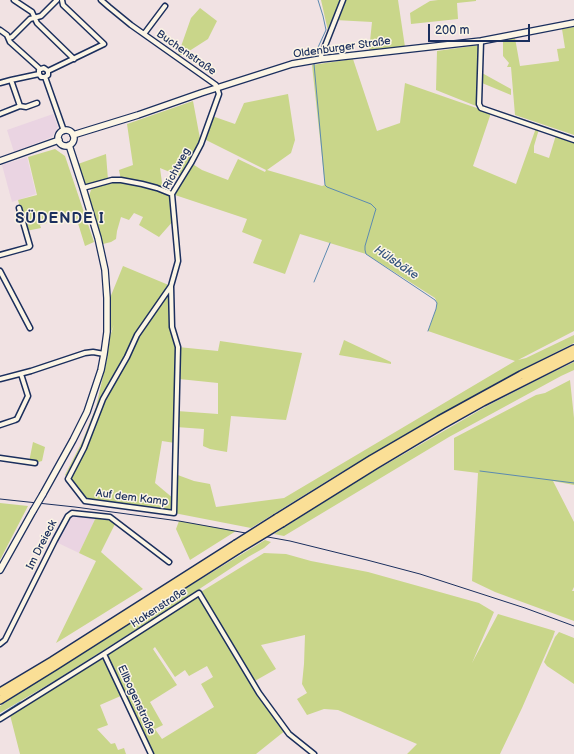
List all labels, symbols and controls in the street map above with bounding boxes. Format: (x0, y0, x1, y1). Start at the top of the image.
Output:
scale bar (430, 16, 532, 42)
text: 200 m (435, 23, 469, 38)
street label: Buchenstraße (154, 28, 218, 78)
street label: Oldenburger Straße (292, 35, 392, 61)
street label: Richtweg (160, 146, 194, 192)
district label: SÜDENDE I (15, 210, 105, 228)
water label: Hülsbäke (371, 243, 421, 283)
street label: Auf dem Kamp (95, 487, 169, 509)
street label: Im Dreieck (24, 518, 60, 572)
street label: Hakenstraße (129, 585, 189, 631)
street label: Ellbogenstraße (114, 663, 158, 737)

